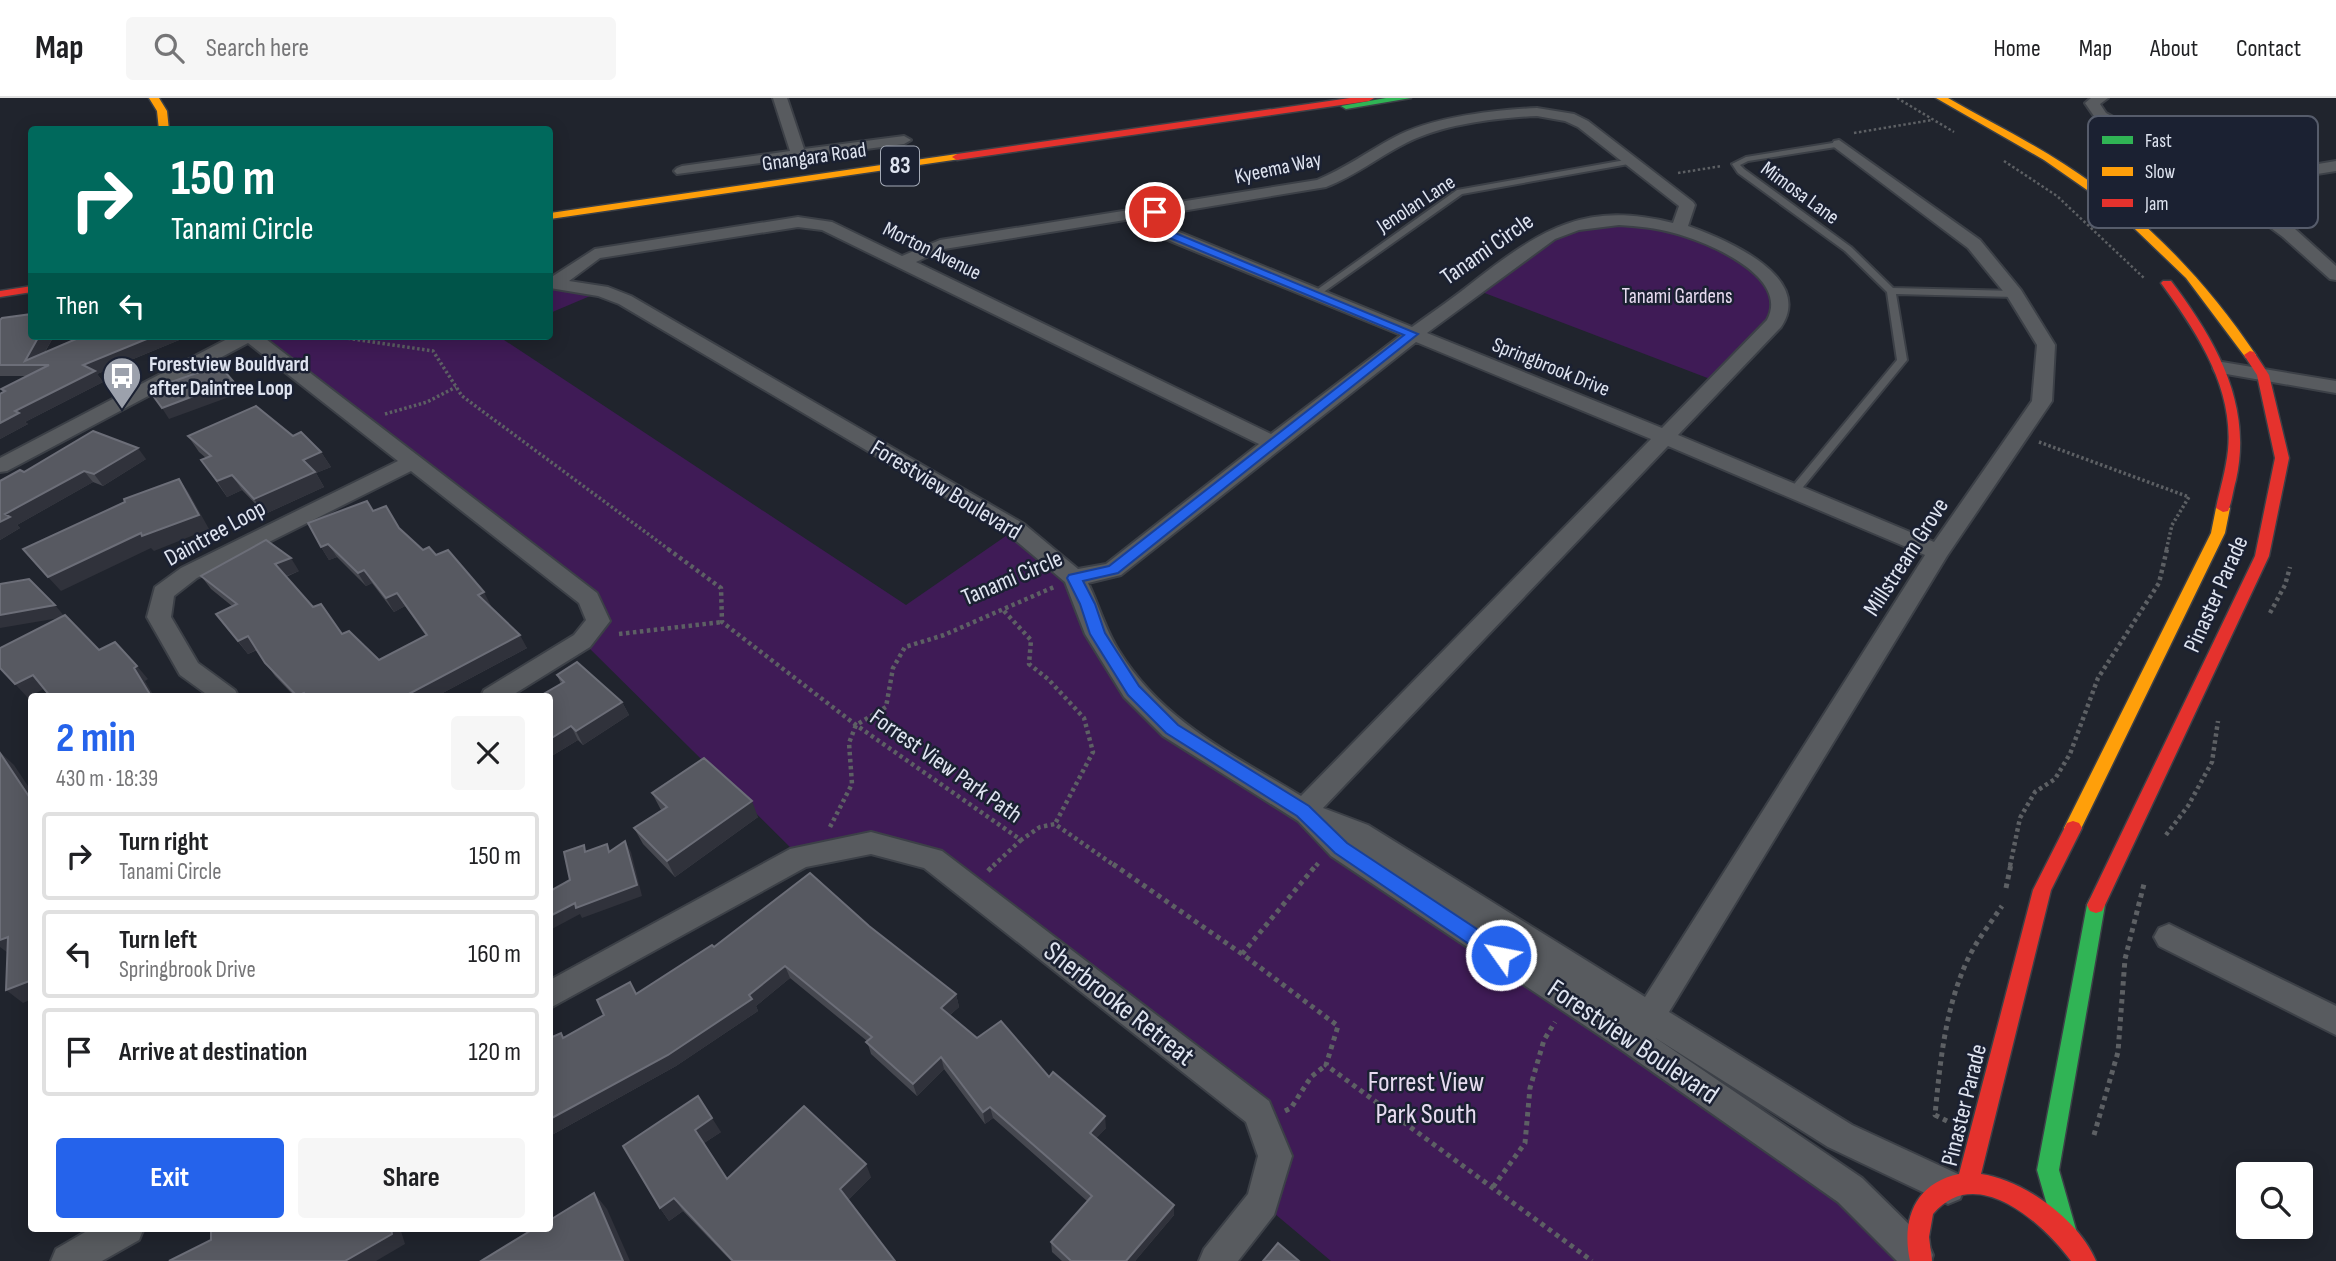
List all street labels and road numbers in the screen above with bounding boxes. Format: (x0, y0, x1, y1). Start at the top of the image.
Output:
street label: Gnangara Road (760, 137, 868, 177)
road number: 83 (881, 146, 919, 186)
street label: Kyeema Way (1232, 147, 1324, 189)
street label: Mimosa Lane (1756, 156, 1844, 230)
street label: Jenolan Lane (1371, 170, 1460, 239)
street label: Tanami Circle (1435, 206, 1539, 292)
street label: Morton Avenue (879, 217, 985, 285)
street label: Springbrook Drive (1488, 332, 1614, 402)
street label: Forestview Boulevard (865, 434, 1027, 546)
street label: Millstream Grove (1857, 492, 1955, 622)
street label: Daintree Loop (159, 493, 271, 573)
street label: Pinaster Parade (2177, 531, 2255, 657)
street label: Tanami Circle (957, 544, 1067, 612)
street label: Forrest View Park Path (864, 703, 1028, 829)
street label: Sherbrooke Retreat (1037, 935, 1201, 1073)
street label: Forestview Boulevard (1541, 973, 1725, 1111)
street label: Pinaster Parade (1935, 1041, 1993, 1169)

